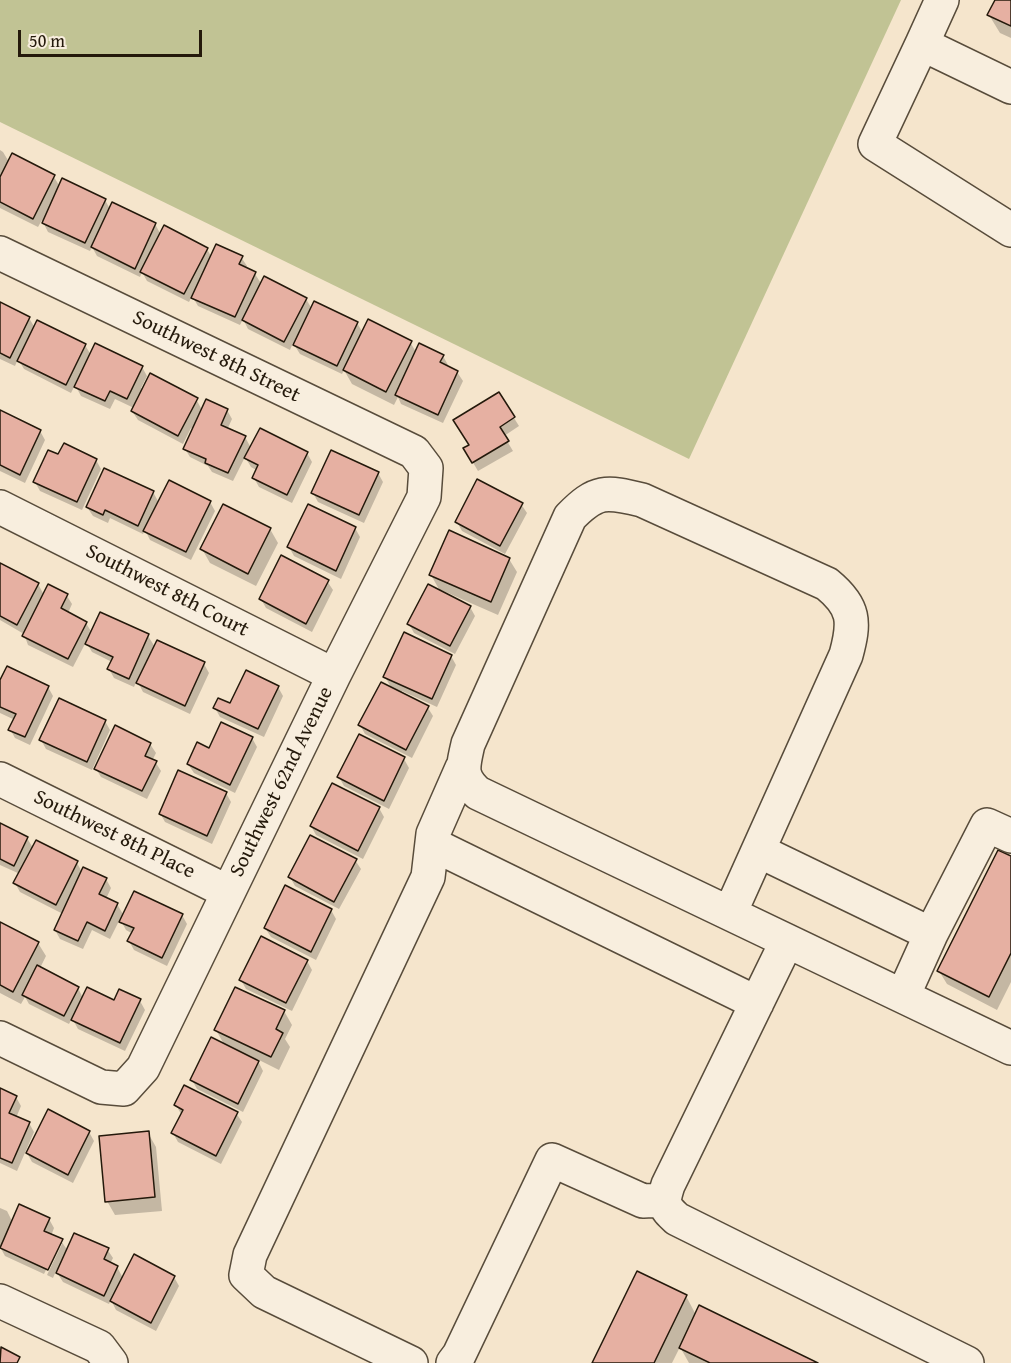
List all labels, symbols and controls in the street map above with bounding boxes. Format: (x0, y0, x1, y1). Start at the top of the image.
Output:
scale bar (21, 18, 206, 56)
text: 50 m (29, 27, 65, 54)
street label: Southwest 8th Street (128, 305, 304, 409)
street label: Southwest 8th Court (81, 539, 253, 643)
street label: Southwest 62nd Avenue (225, 683, 339, 881)
street label: Southwest 8th Place (29, 785, 199, 885)

